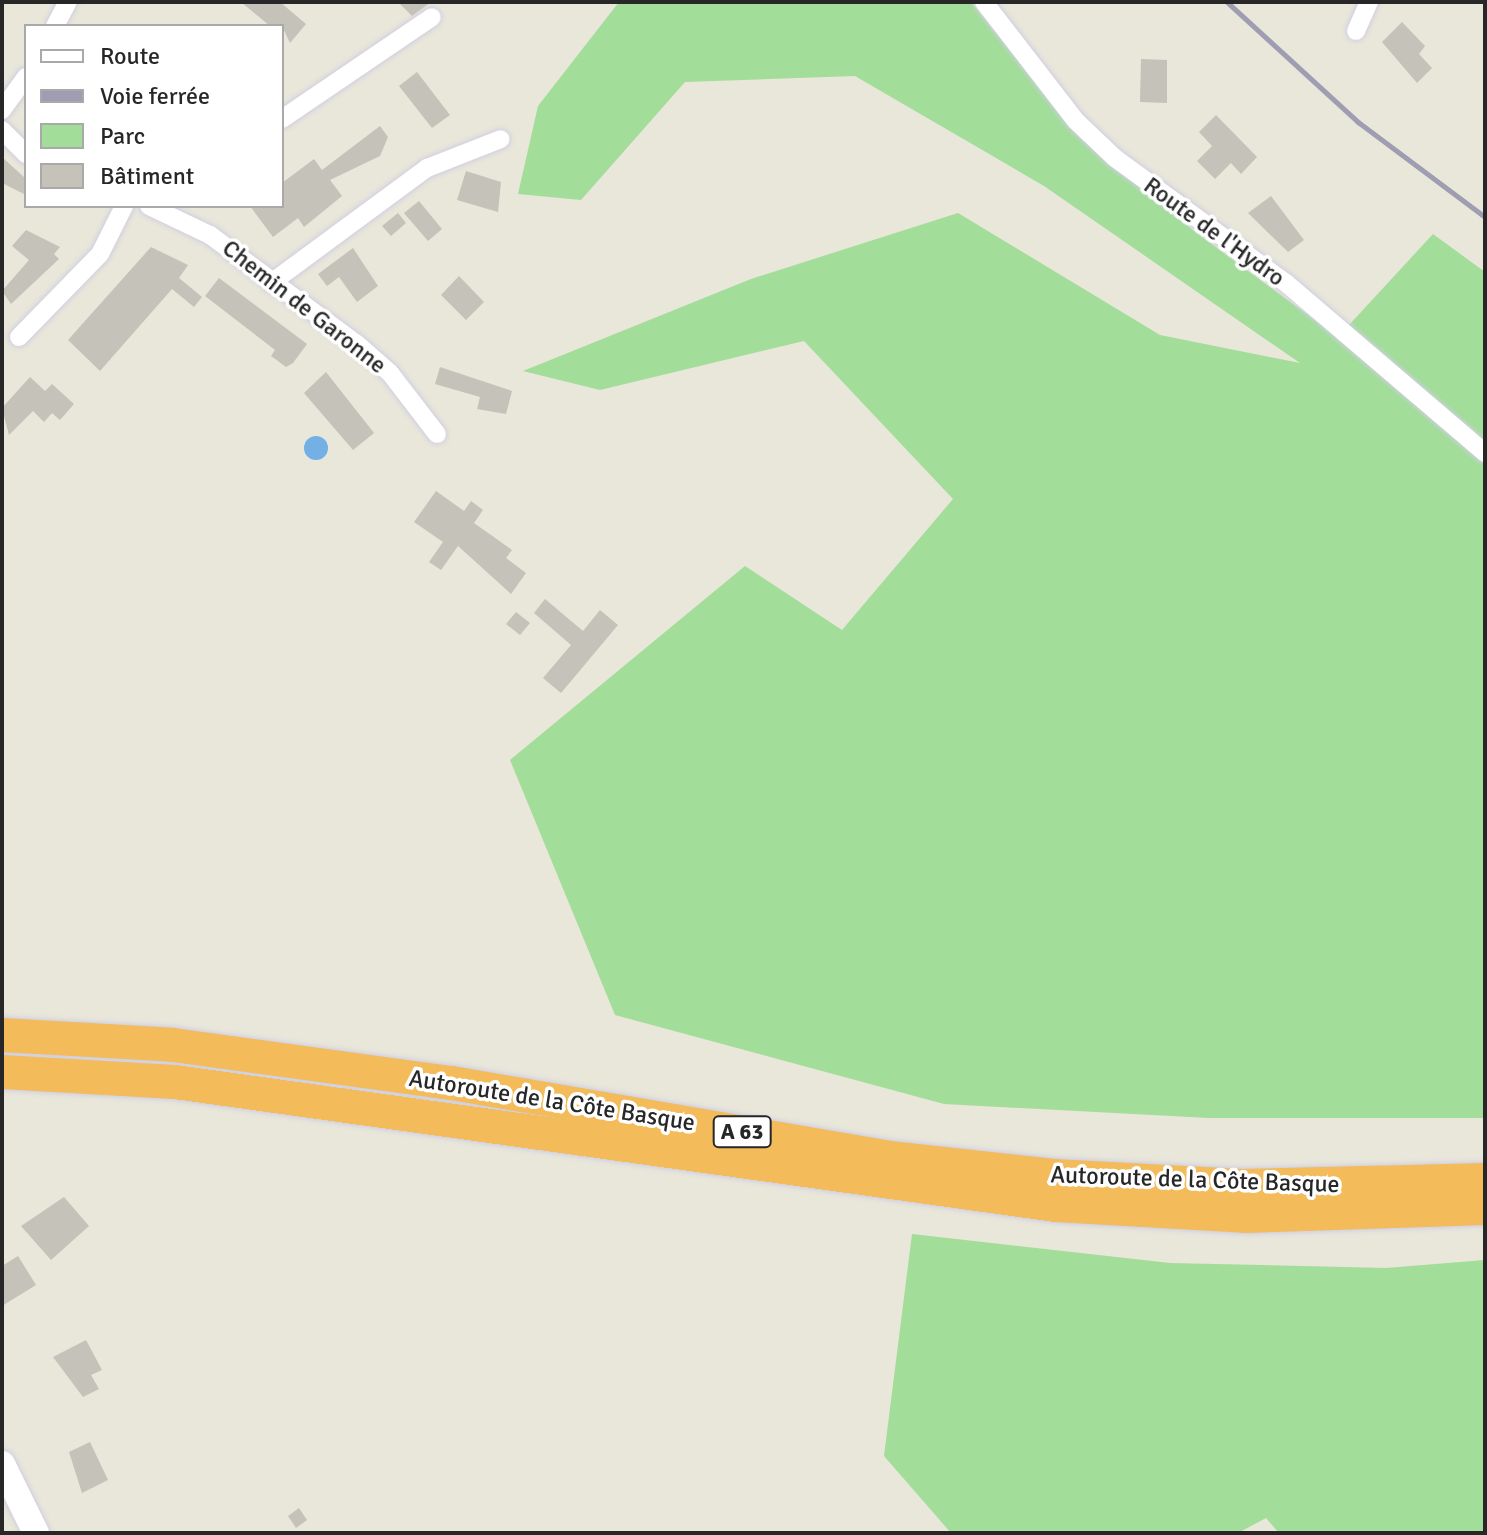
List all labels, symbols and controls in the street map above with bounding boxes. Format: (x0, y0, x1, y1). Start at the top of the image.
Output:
legend (24, 24, 284, 208)
text: Route (100, 41, 160, 71)
text: Voie ferrée (100, 81, 210, 111)
text: Parc (100, 121, 145, 151)
text: Bâtiment (100, 161, 194, 191)
street label: Route de l'Hydro (1138, 171, 1290, 293)
street label: Chemin de Garonne (216, 234, 392, 380)
street label: Autoroute de la Côte Basque (407, 1064, 697, 1138)
road number: A 63 (712, 1114, 772, 1150)
street label: Autoroute de la Côte Basque (1050, 1161, 1340, 1199)

